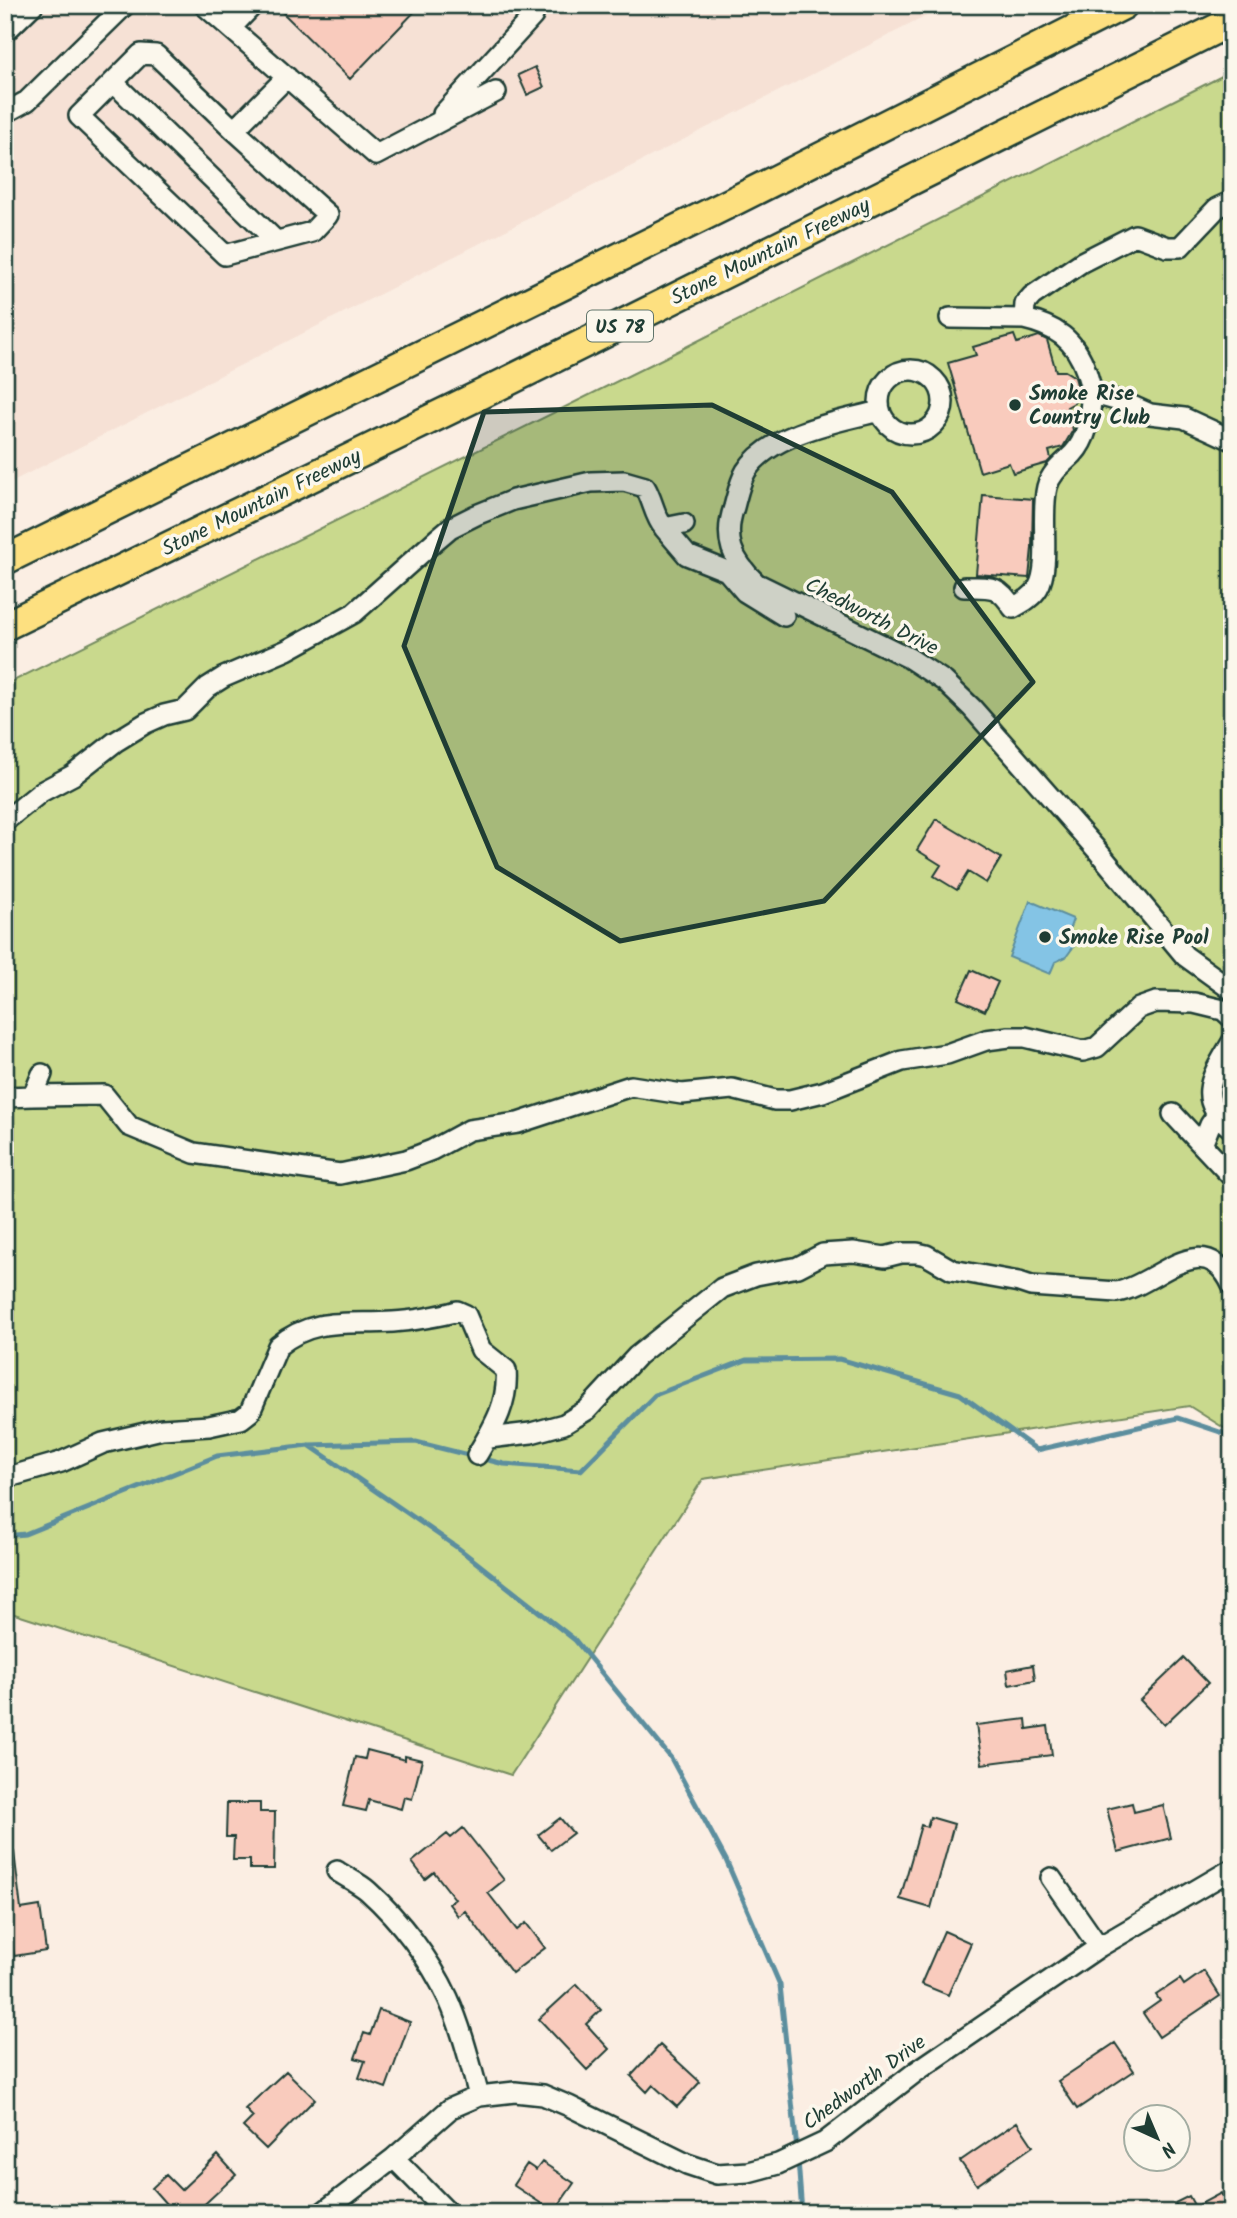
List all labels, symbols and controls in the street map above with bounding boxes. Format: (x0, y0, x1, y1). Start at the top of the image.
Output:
street label: Stone Mountain Freeway (665, 190, 876, 315)
road number: US 78 (587, 310, 653, 342)
place label: Smoke Rise Country Club (1029, 378, 1150, 435)
marker: Smoke Rise Country Club (1007, 397, 1023, 413)
street label: Stone Mountain Freeway (156, 441, 367, 566)
street label: Chedworth Drive (799, 569, 944, 665)
place label: Smoke Rise Pool (1059, 922, 1209, 955)
marker: Smoke Rise Pool (1037, 929, 1053, 945)
street label: Chedworth Drive (796, 2027, 934, 2139)
north arrow (1122, 2102, 1192, 2172)
text: N (1153, 2134, 1182, 2164)

